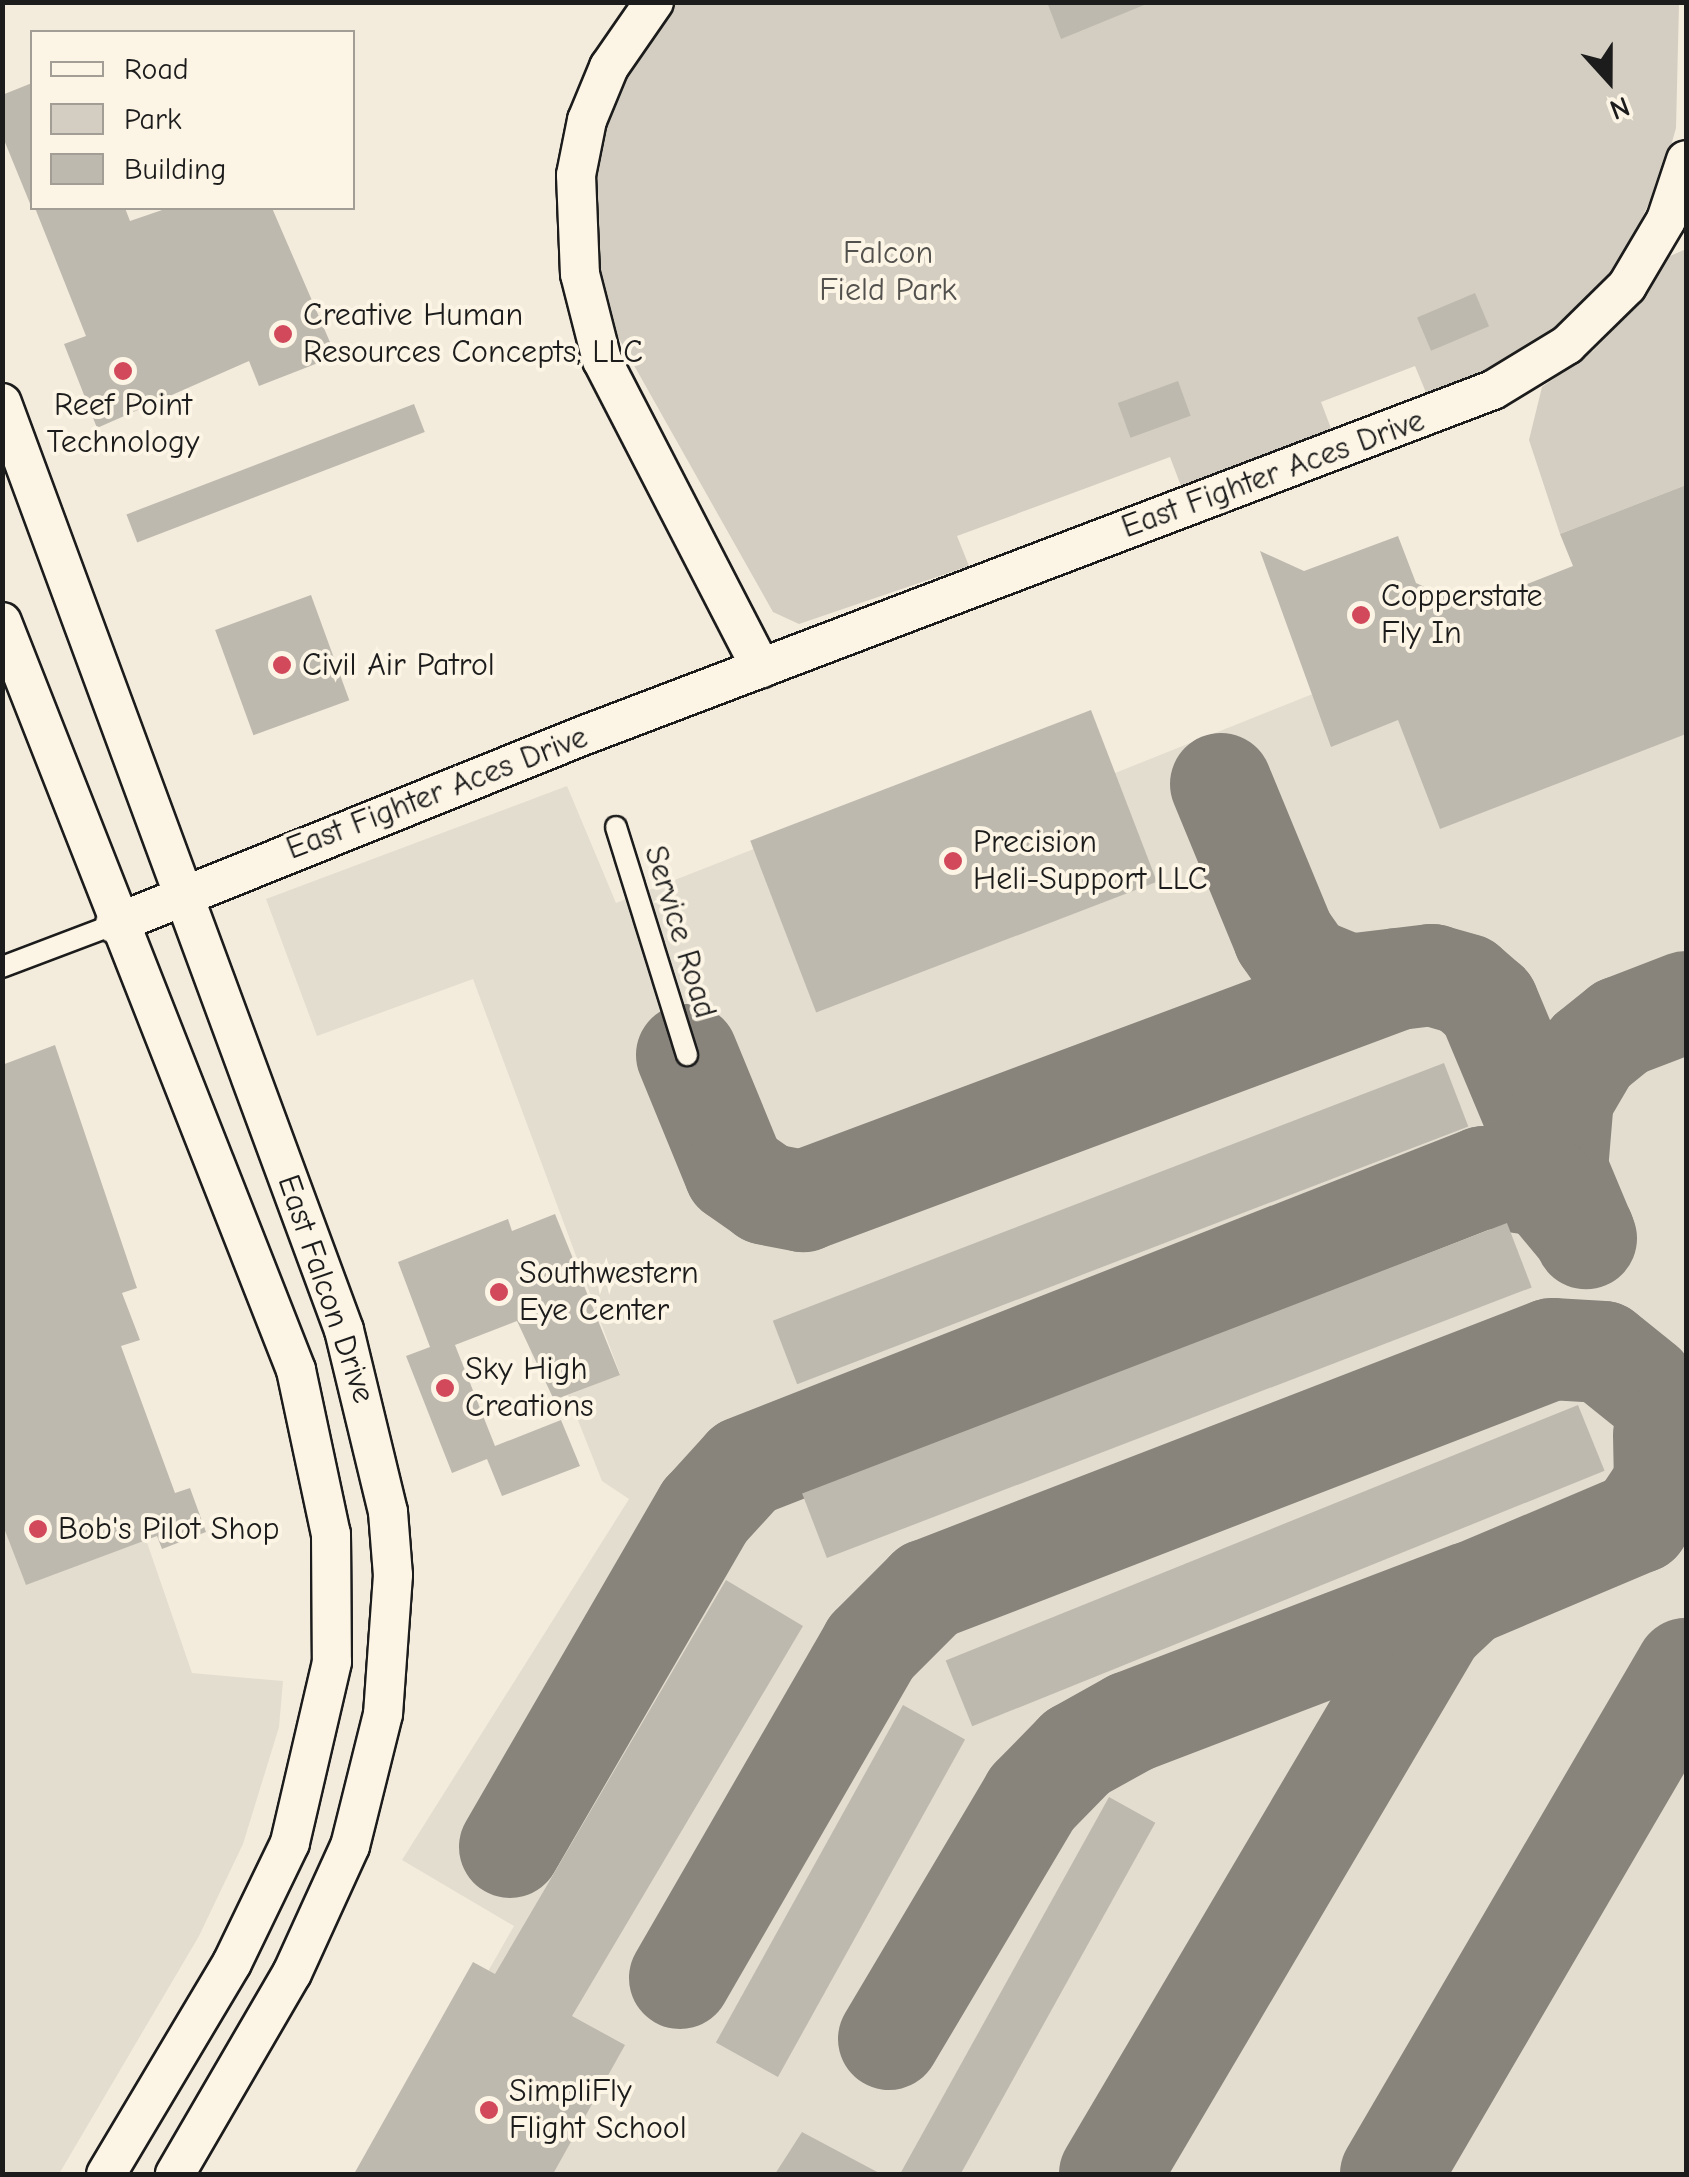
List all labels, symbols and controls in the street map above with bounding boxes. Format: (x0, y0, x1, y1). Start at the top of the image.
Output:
legend (30, 30, 355, 210)
north arrow (1559, 30, 1659, 130)
text: Road (124, 52, 189, 87)
text: N (1605, 90, 1634, 126)
text: Park (124, 102, 181, 137)
text: Building (124, 152, 227, 187)
park label: Falcon Field Park (819, 235, 957, 310)
place label: Creative Human Resources Concepts, LLC (303, 297, 643, 372)
marker: Creative Human Resources Concepts, LLC (272, 323, 294, 345)
marker: Reef Point Technology (112, 360, 134, 382)
place label: Reef Point Technology (47, 387, 199, 462)
street label: East Fighter Aces Drive (1116, 401, 1430, 547)
place label: Copperstate Fly In (1381, 578, 1543, 653)
marker: Copperstate Fly In (1350, 604, 1372, 626)
place label: Civil Air Patrol (302, 646, 495, 684)
marker: Civil Air Patrol (271, 654, 293, 676)
street label: East Fighter Aces Drive (281, 718, 593, 868)
place label: Precision Heli-Support LLC (973, 824, 1207, 899)
street label: Service Road (636, 841, 724, 1023)
marker: Precision Heli-Support LLC (942, 850, 964, 872)
street label: East Falcon Drive (269, 1170, 383, 1408)
place label: Southwestern Eye Center (519, 1255, 699, 1330)
marker: Southwestern Eye Center (488, 1281, 510, 1303)
place label: Sky High Creations (465, 1351, 594, 1426)
marker: Sky High Creations (434, 1377, 456, 1399)
place label: Bob's Pilot Shop (58, 1510, 280, 1548)
marker: Bob's Pilot Shop (27, 1518, 49, 1540)
place label: SimpliFly Flight School (509, 2073, 687, 2148)
marker: SimpliFly Flight School (478, 2099, 500, 2121)

